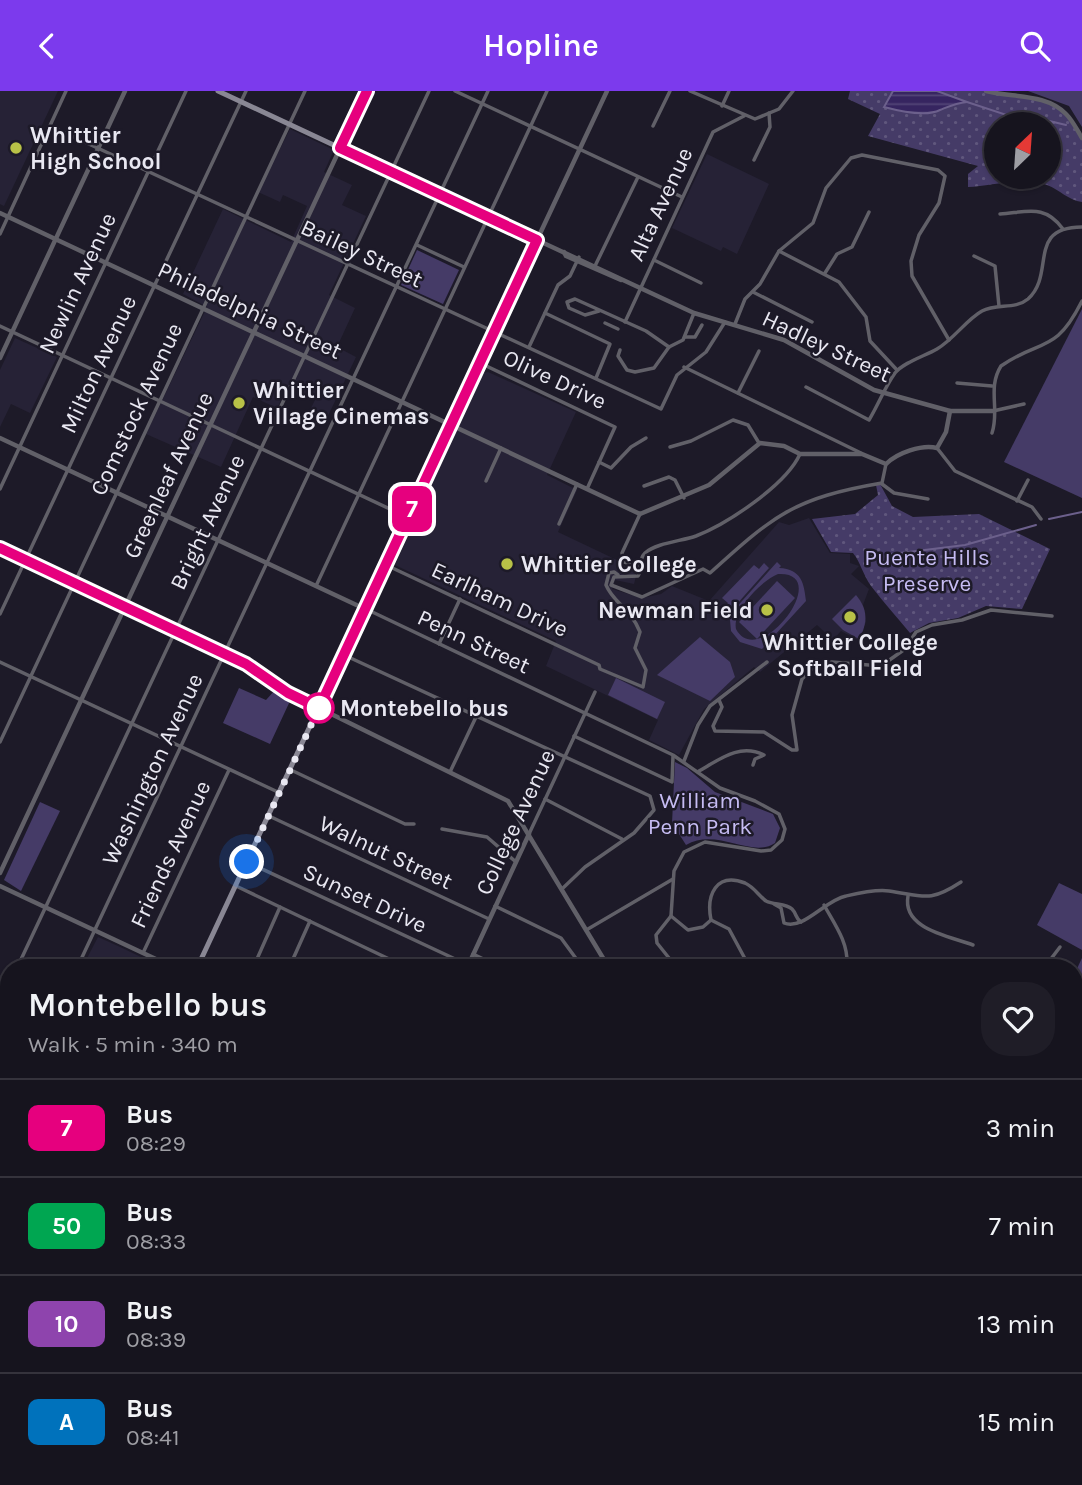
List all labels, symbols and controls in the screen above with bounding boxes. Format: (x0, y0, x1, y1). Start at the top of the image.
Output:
icon: back (28, 27, 66, 65)
text: Hopline (483, 27, 599, 64)
icon: search (1016, 27, 1054, 65)
north arrow (984, 112, 1060, 189)
map controls (984, 112, 1061, 189)
place label: Whittier High School (30, 122, 162, 175)
marker: Whittier High School (8, 140, 24, 156)
street label: Alta Avenue (622, 143, 698, 265)
street label: Newlin Avenue (33, 208, 122, 358)
street label: Bailey Street (297, 213, 427, 294)
street label: Philadelphia Street (154, 256, 346, 365)
street label: Milton Avenue (55, 291, 142, 437)
street label: Hadley Street (758, 305, 896, 388)
street label: Comstock Avenue (85, 319, 188, 500)
street label: Olive Drive (499, 344, 611, 415)
place label: Whittier Village Cinemas (253, 377, 429, 430)
street label: Greenleaf Avenue (118, 388, 219, 563)
marker: Whittier Village Cinemas (231, 395, 247, 411)
street label: Bright Avenue (164, 450, 251, 594)
line badge: 7 (389, 486, 435, 532)
text: 7 (406, 495, 418, 523)
park label: Puente Hills Preserve (864, 544, 990, 597)
place label: Whittier College (521, 551, 697, 578)
street label: Earlham Drive (427, 556, 572, 643)
marker: Whittier College (499, 556, 515, 572)
place label: Newman Field (598, 597, 753, 624)
marker: Newman Field (759, 602, 775, 618)
street label: Penn Street (413, 604, 535, 679)
marker: Whittier College Softball Field (842, 609, 858, 625)
place label: Whittier College Softball Field (762, 629, 938, 682)
street label: Washington Avenue (96, 669, 209, 869)
marker: Montebello bus (304, 693, 334, 723)
place label: Montebello bus (340, 695, 509, 722)
street label: College Avenue (470, 745, 561, 899)
street label: Friends Avenue (124, 776, 216, 932)
park label: William Penn Park (648, 787, 752, 840)
street label: Walnut Street (315, 810, 457, 895)
your location (229, 844, 264, 879)
street label: Sunset Drive (299, 858, 431, 939)
button: heart (981, 982, 1055, 1056)
text: Montebello bus (28, 986, 267, 1024)
text: Walk · 5 min · 340 m (28, 1031, 238, 1058)
text: Bus (126, 1099, 173, 1130)
text: 3 min (986, 1113, 1055, 1144)
text: 7 (61, 1114, 72, 1142)
text: 08:29 (126, 1130, 186, 1157)
text: Bus (126, 1197, 173, 1228)
text: 7 min (989, 1211, 1055, 1242)
text: 50 (52, 1212, 81, 1240)
text: 08:33 (126, 1228, 186, 1255)
text: Bus (126, 1295, 173, 1326)
text: 13 min (977, 1309, 1055, 1340)
text: 10 (55, 1310, 78, 1338)
text: 08:39 (126, 1326, 186, 1353)
text: Bus (126, 1393, 173, 1424)
text: 15 min (978, 1407, 1055, 1438)
text: A (59, 1408, 74, 1436)
text: 08:41 (126, 1424, 180, 1451)

